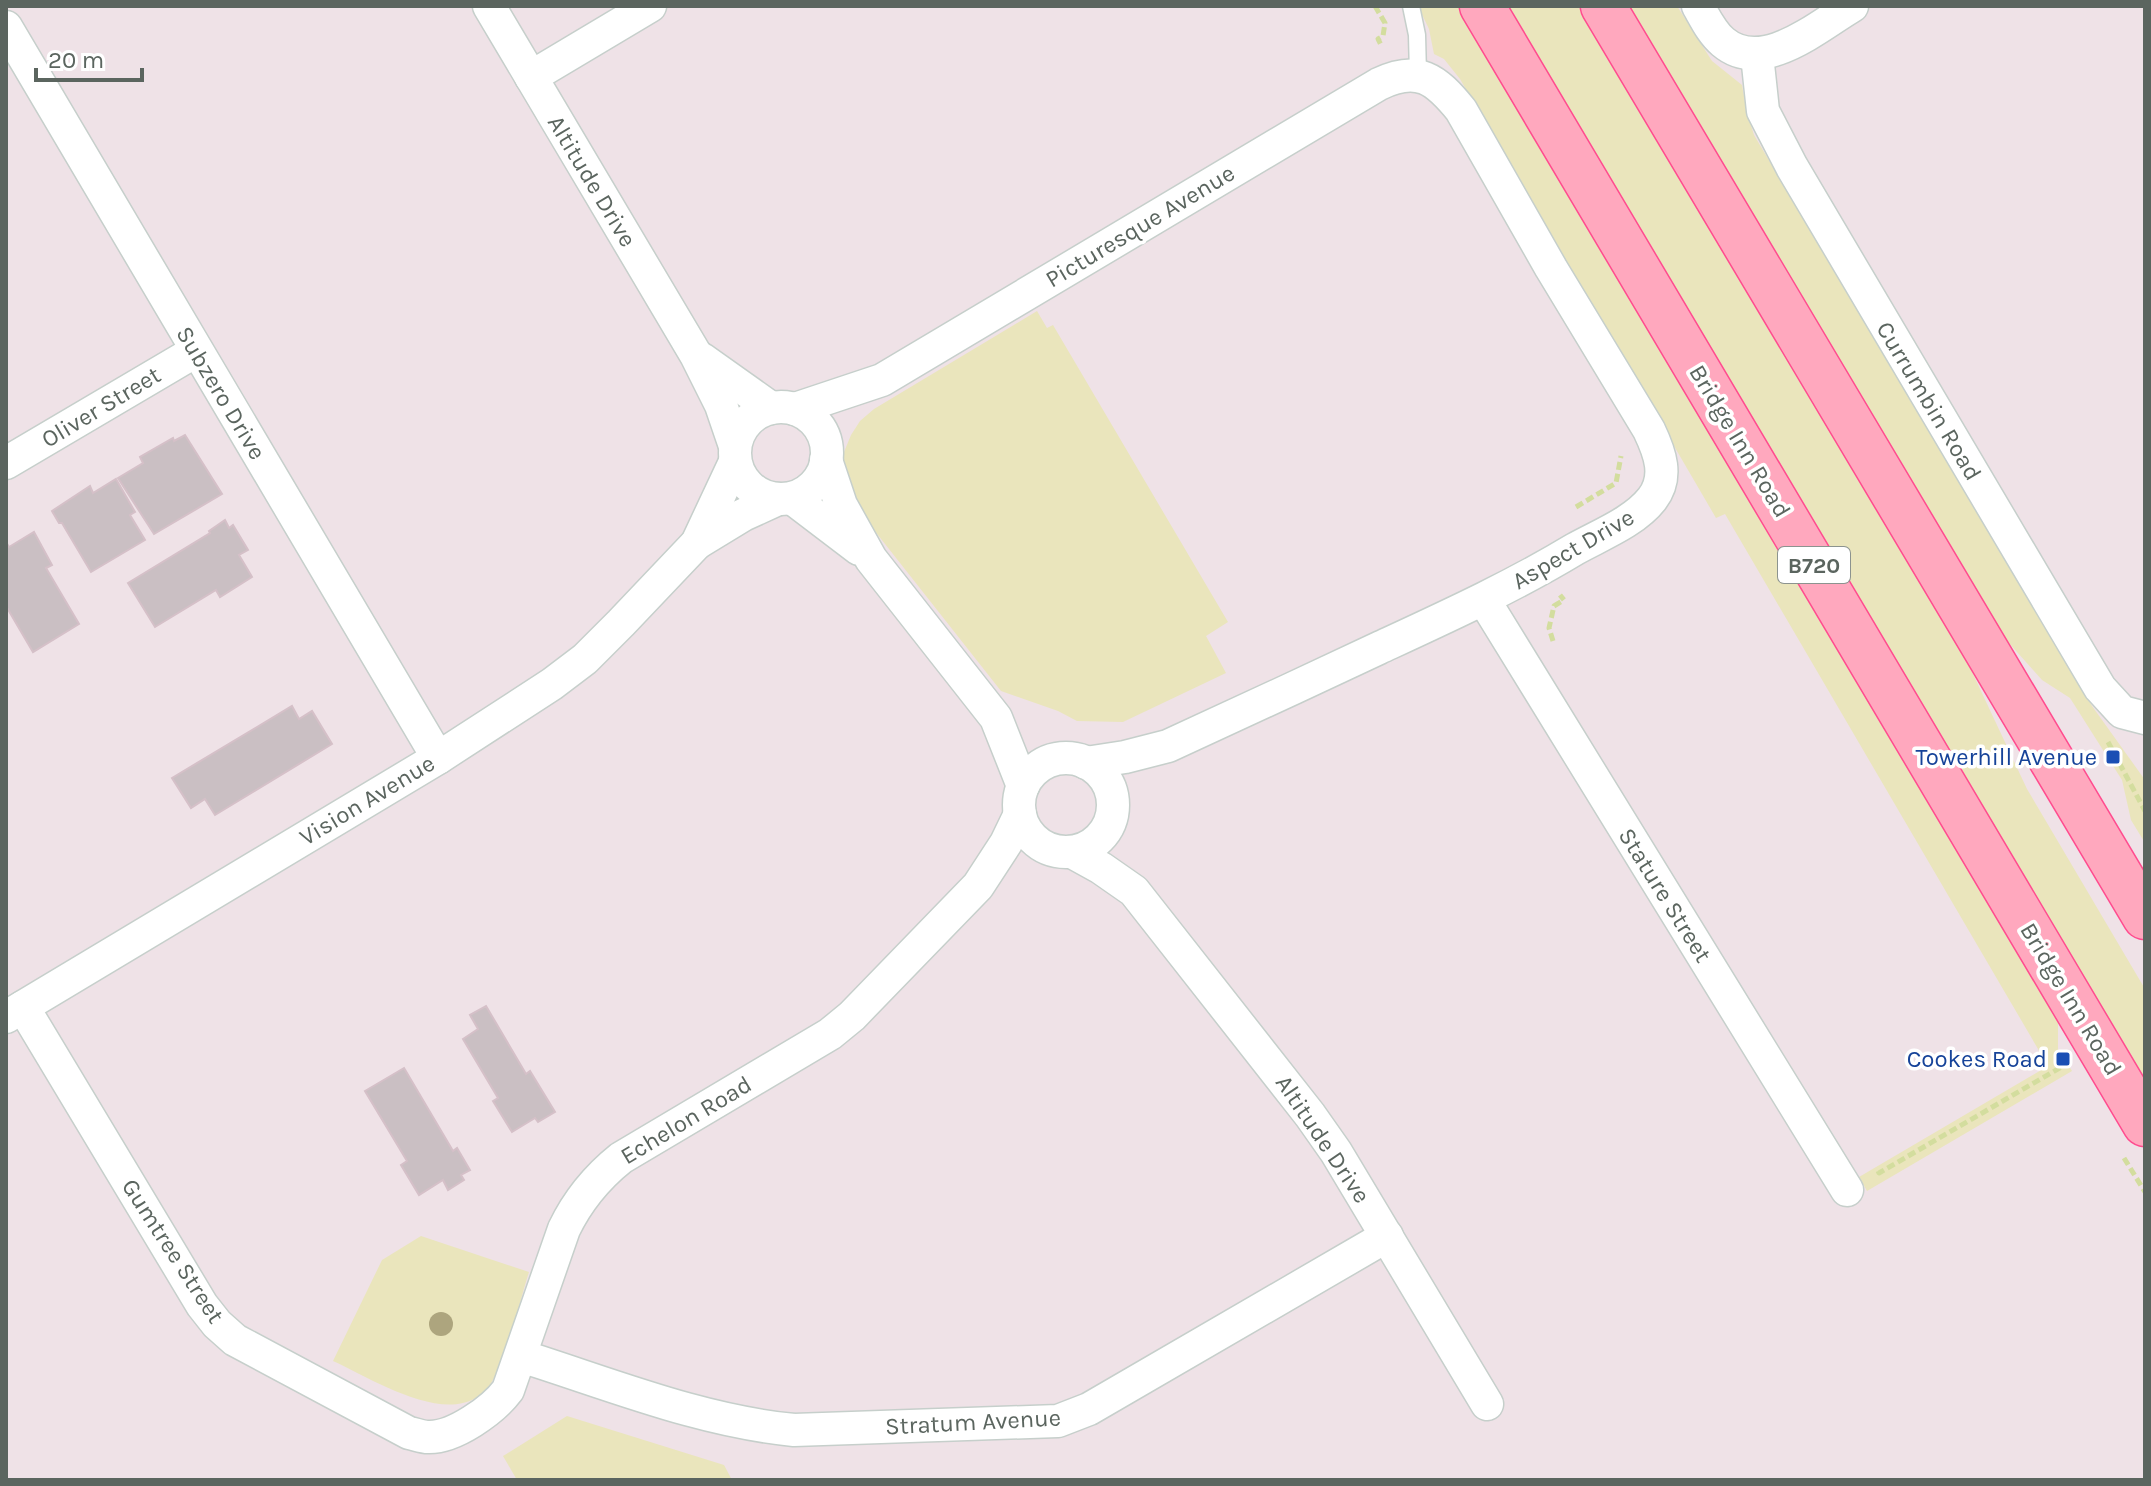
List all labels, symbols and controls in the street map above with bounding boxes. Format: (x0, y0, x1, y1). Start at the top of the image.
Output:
scale bar (36, 32, 142, 82)
text: 20 m (48, 46, 104, 74)
street label: Altitude Drive (542, 110, 642, 252)
street label: Picturesque Avenue (1040, 158, 1240, 294)
street label: Currumbin Road (1871, 316, 1987, 486)
street label: Subzero Drive (170, 321, 272, 465)
street label: Oliver Street (36, 360, 166, 454)
street label: Bridge Inn Road (1683, 360, 1797, 522)
street label: Aspect Drive (1507, 503, 1639, 595)
road number: B720 (1778, 547, 1850, 583)
place label: Towerhill Avenue (1916, 743, 2097, 771)
marker: Towerhill Avenue (2104, 748, 2122, 766)
street label: Vision Avenue (294, 749, 440, 851)
street label: Stature Street (1613, 823, 1717, 967)
street label: Bridge Inn Road (2014, 918, 2128, 1080)
place label: Cookes Road (1907, 1045, 2047, 1073)
marker: Cookes Road (2054, 1050, 2072, 1068)
street label: Echelon Road (615, 1070, 757, 1170)
street label: Altitude Drive (1270, 1070, 1376, 1208)
street label: Gumtree Street (116, 1174, 230, 1328)
street label: Stratum Avenue (884, 1403, 1062, 1441)

